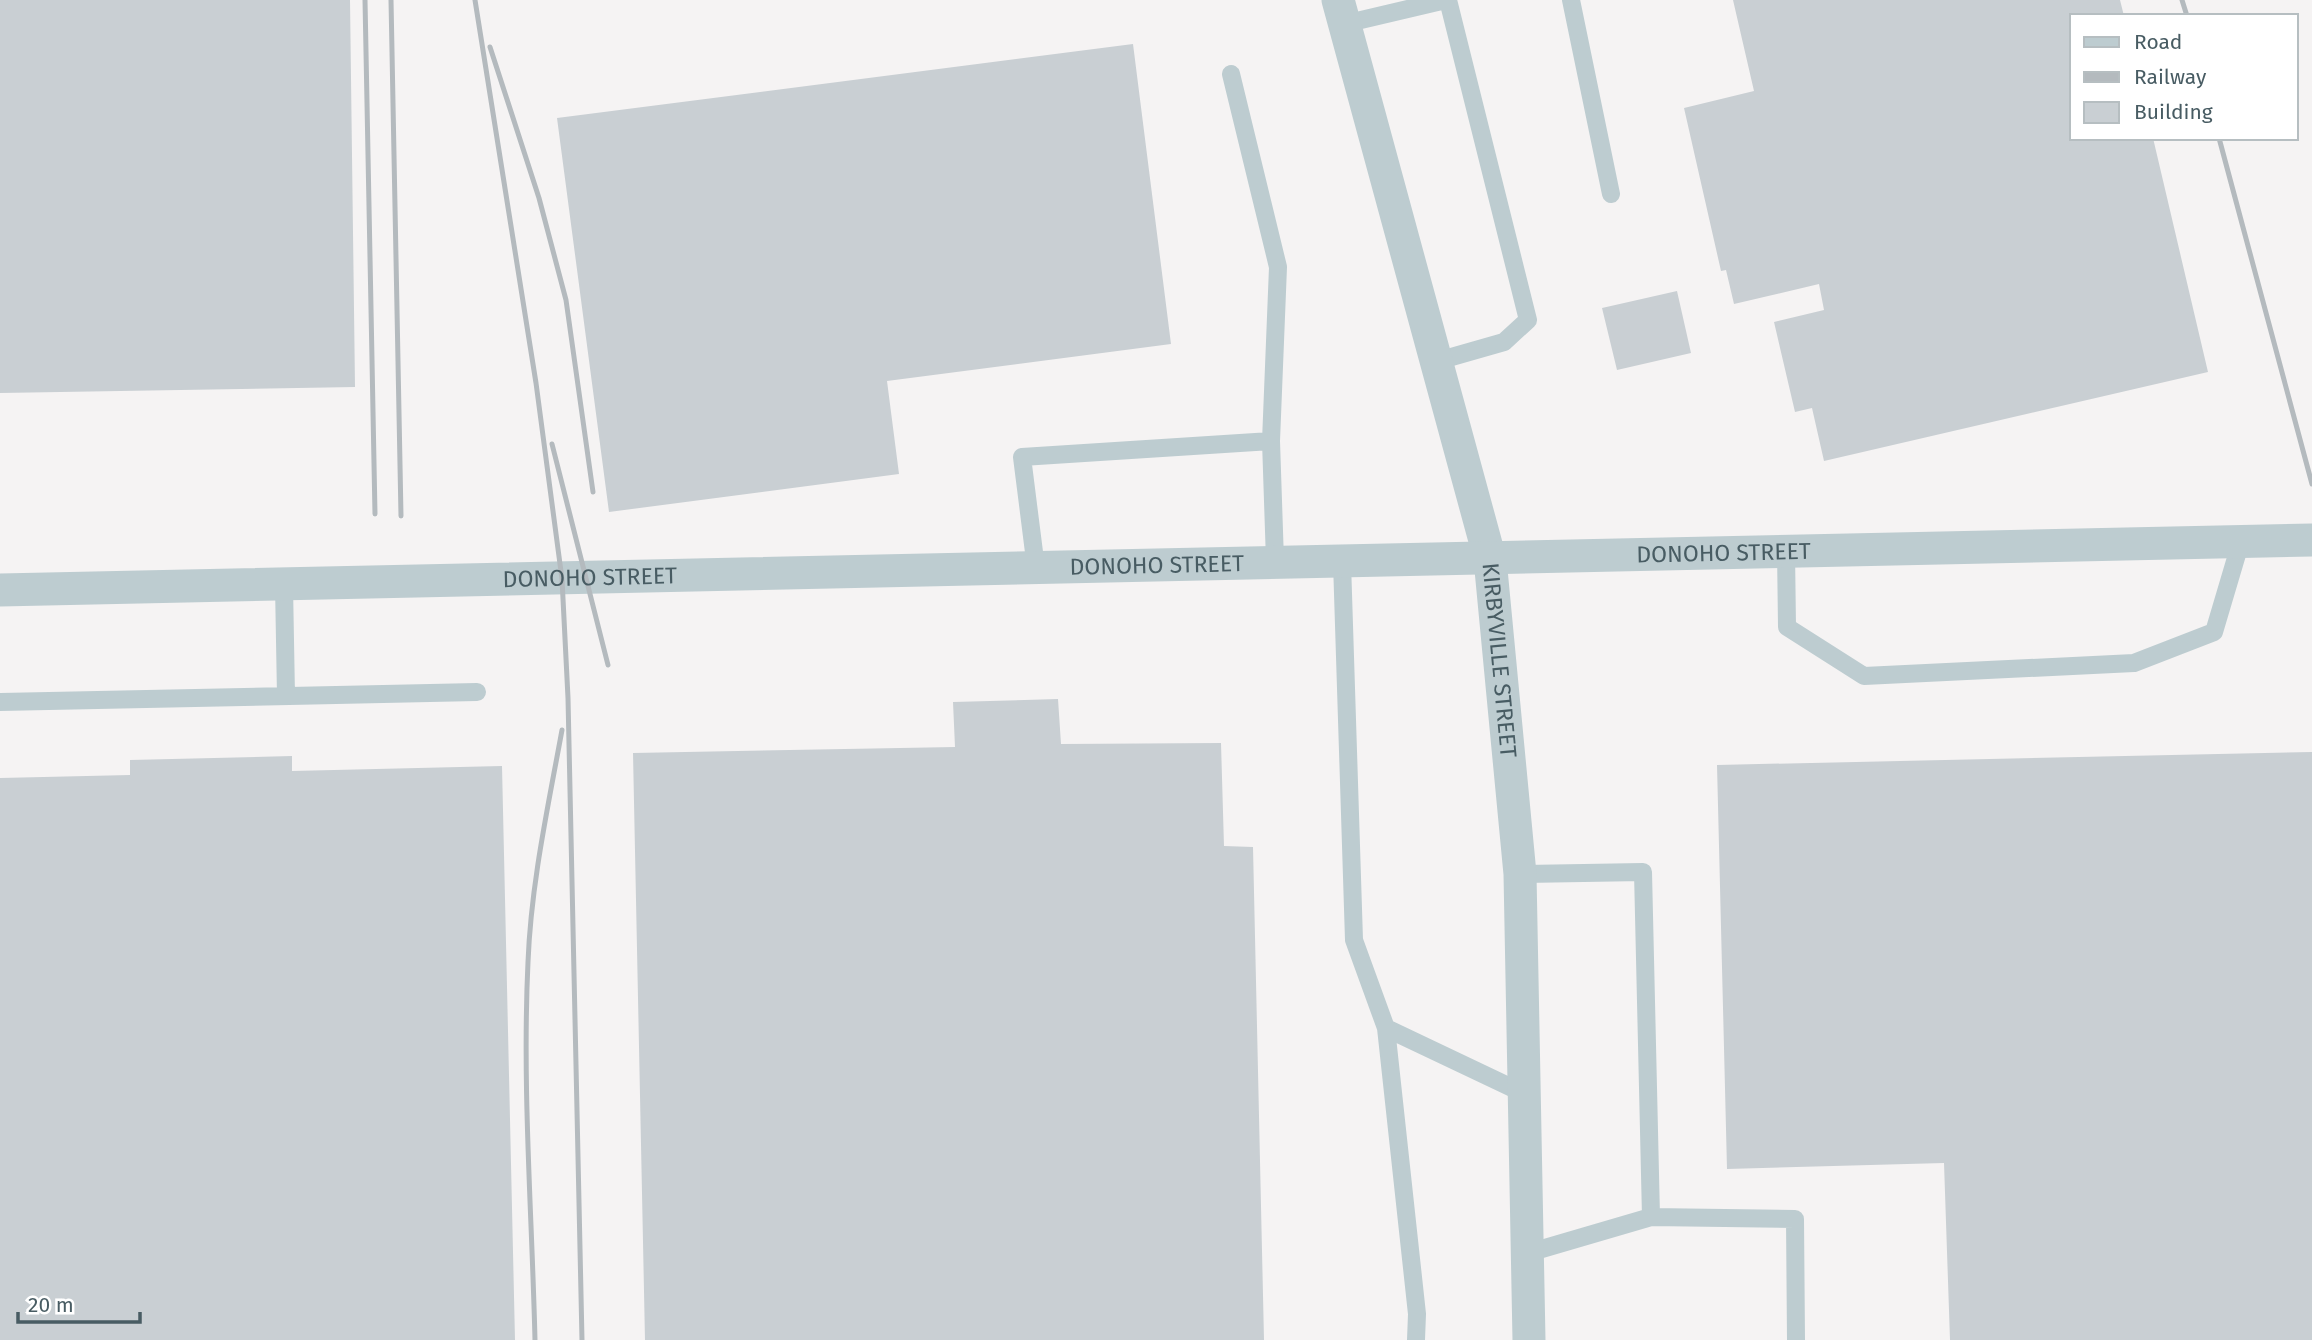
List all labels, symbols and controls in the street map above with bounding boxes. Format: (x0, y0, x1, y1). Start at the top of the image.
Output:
legend (2070, 14, 2298, 140)
text: Road (2134, 29, 2182, 55)
text: Railway (2134, 64, 2207, 90)
text: Building (2134, 99, 2213, 125)
street label: DONOHO STREET (1636, 537, 1811, 569)
street label: DONOHO STREET (1069, 549, 1244, 581)
street label: DONOHO STREET (502, 561, 677, 593)
street label: KIRBYVILLE STREET (1476, 561, 1523, 759)
scale bar (18, 1280, 140, 1324)
text: 20 m (28, 1292, 74, 1318)

